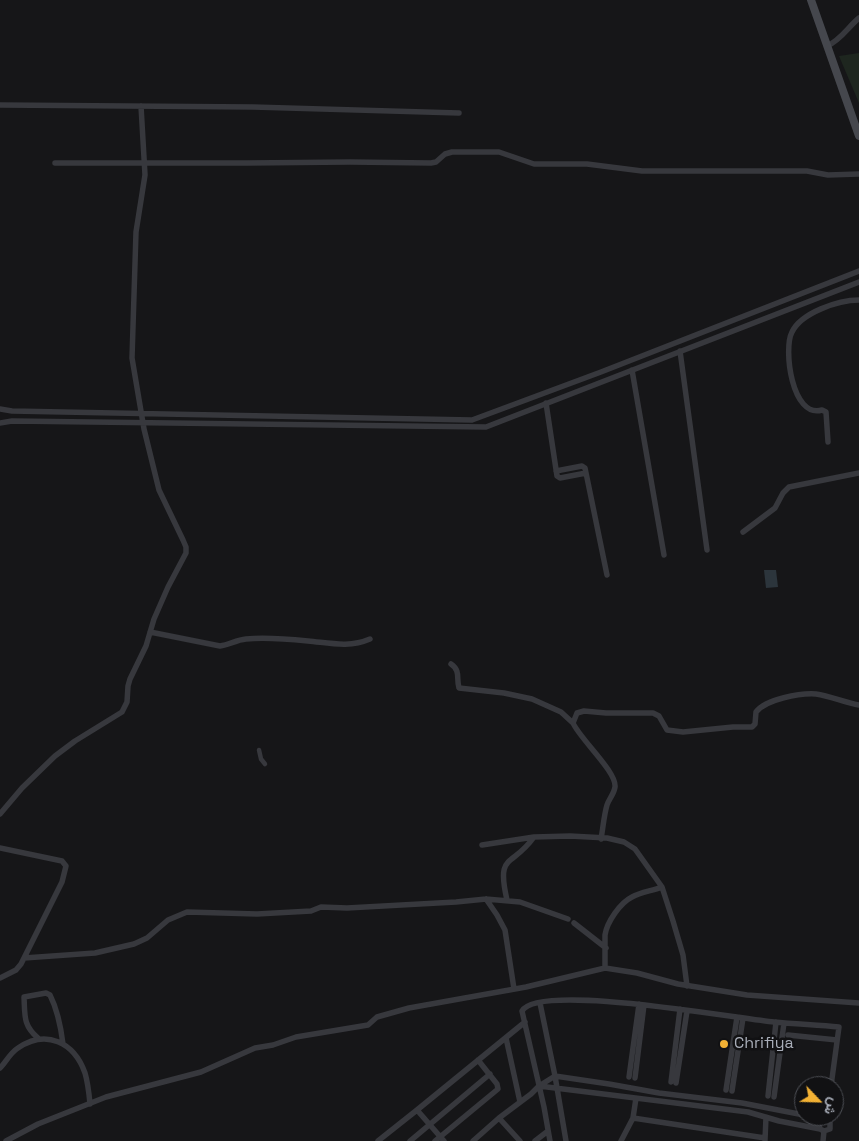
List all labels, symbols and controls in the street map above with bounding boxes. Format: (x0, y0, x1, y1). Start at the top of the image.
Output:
place label: Chrifiya (734, 1034, 794, 1054)
marker: Chrifiya (718, 1038, 730, 1050)
north arrow (794, 1076, 844, 1126)
text: ش (820, 1095, 843, 1118)

